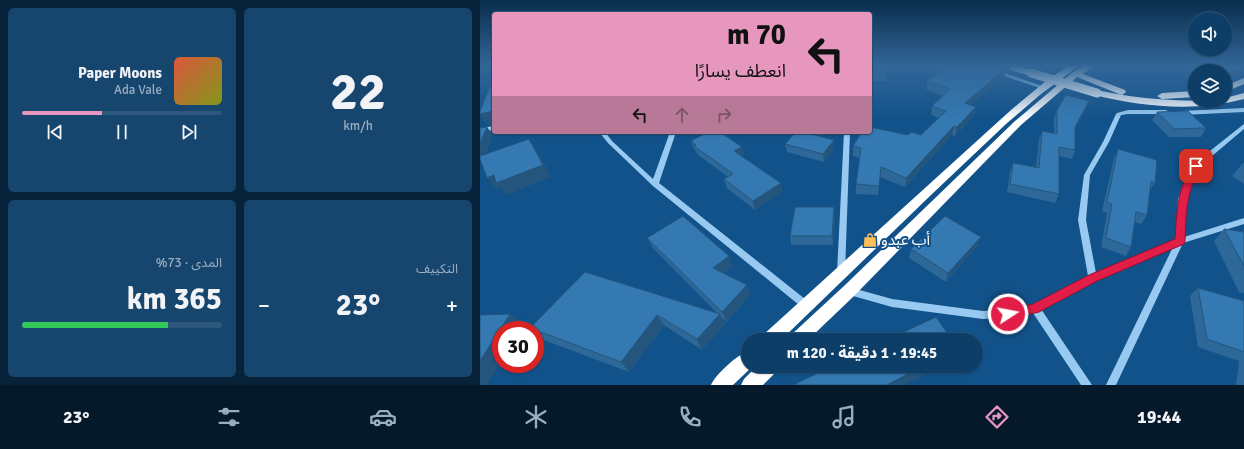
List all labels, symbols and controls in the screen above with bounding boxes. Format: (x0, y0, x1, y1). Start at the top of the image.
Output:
map controls (1188, 12, 1232, 108)
button: sound (1188, 12, 1232, 56)
text: 70 m (727, 18, 786, 52)
icon: left (800, 28, 852, 80)
text: 22 (330, 60, 386, 124)
text: انعطف يسارًا (695, 60, 786, 82)
text: Paper Moons (78, 64, 162, 82)
button: layers (1188, 64, 1232, 108)
text: Ada Vale (114, 82, 162, 98)
icon: left (629, 104, 651, 126)
icon: ahead (671, 104, 693, 126)
icon: right (713, 104, 735, 126)
text: km/h (343, 118, 373, 134)
icon: previous (44, 121, 66, 143)
icon: pause (111, 121, 133, 143)
icon: next (178, 121, 200, 143)
pin (1179, 149, 1213, 183)
icon: arrive (1185, 155, 1207, 177)
place label: أب عبدو (881, 231, 930, 249)
shop icon: أب عبدو (862, 232, 878, 248)
text: المدى · 73% (156, 255, 222, 271)
text: التكييف (416, 261, 458, 277)
text: 365 km (127, 281, 222, 318)
text: 23° (336, 287, 380, 324)
text: − (258, 292, 270, 319)
text: + (446, 292, 458, 319)
position arrow (987, 293, 1029, 335)
speed limit sign: 30 (492, 321, 544, 373)
text: 19:45 · 1 دقيقة · 120 m (787, 344, 937, 362)
icon: filters (215, 403, 243, 431)
icon: car (369, 403, 397, 431)
icon: climate (522, 403, 550, 431)
icon: phone (676, 403, 704, 431)
icon: music (830, 403, 858, 431)
icon: directions (983, 403, 1011, 431)
text: 23° (63, 406, 90, 428)
text: 19:44 (1137, 406, 1181, 428)

